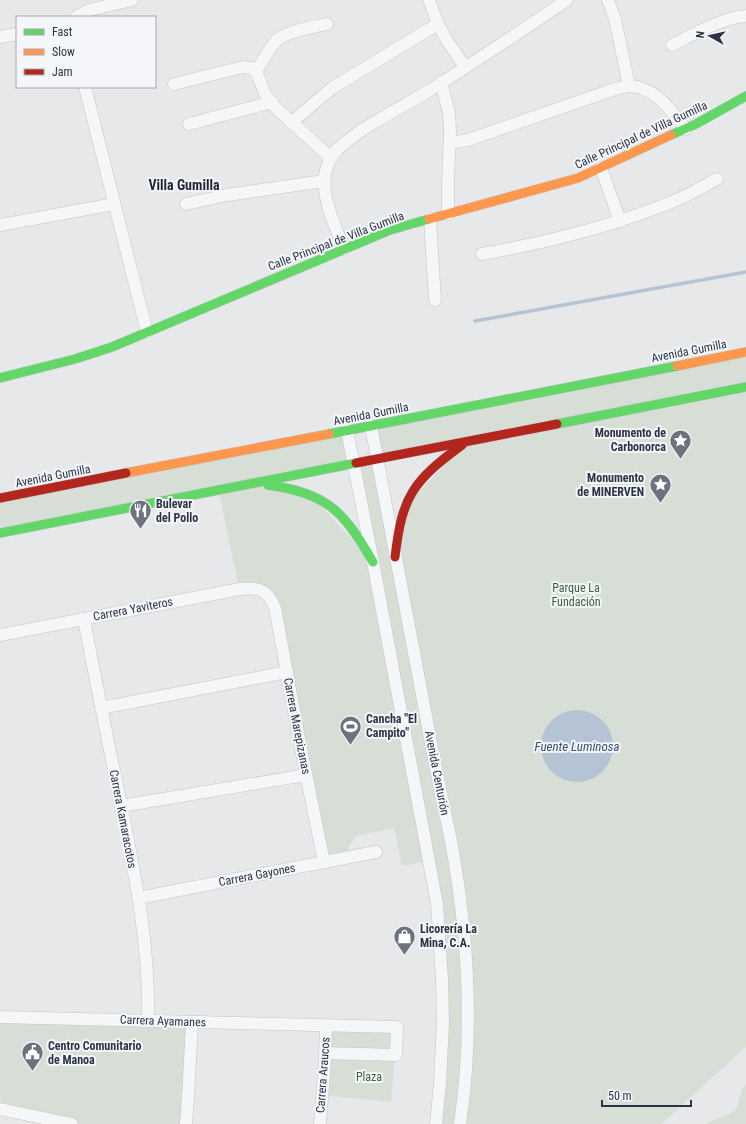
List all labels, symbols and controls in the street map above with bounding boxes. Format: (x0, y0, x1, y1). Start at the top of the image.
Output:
legend (16, 16, 156, 88)
north arrow (690, 16, 730, 56)
text: Fast (52, 25, 73, 39)
text: N (694, 30, 708, 39)
text: Slow (52, 45, 75, 59)
text: Jam (52, 65, 73, 79)
street label: Calle Principal de Villa Gumilla (573, 98, 710, 172)
district label: Villa Gumilla (148, 177, 220, 193)
street label: Calle Principal de Villa Gumilla (266, 208, 406, 273)
street label: Avenida Gumilla (650, 337, 728, 365)
street label: Avenida Gumilla (332, 400, 410, 428)
place label: Monumento de Carbonorca (595, 426, 666, 454)
place icon: Monumento de Carbonorca (668, 427, 694, 460)
street label: Avenida Gumilla (14, 462, 92, 490)
place label: Monumento de MINERVEN (577, 471, 644, 499)
place icon: Monumento de MINERVEN (647, 472, 673, 505)
place label: Bulevar del Pollo (156, 497, 198, 525)
restaurant icon: Bulevar del Pollo (127, 498, 153, 531)
park label: Parque La Fundación (551, 581, 601, 609)
street label: Carrera Yaviteros (92, 594, 174, 624)
street label: Carrera Marepizanas (281, 677, 313, 775)
place label: Cancha "El Campito" (366, 712, 417, 740)
sports icon: Cancha "El Campito" (337, 713, 363, 746)
street label: Avenida Centurión (422, 729, 452, 817)
water label: Fuente Luminosa (534, 739, 620, 754)
street label: Carrera Kamaracotos (107, 769, 139, 869)
street label: Carrera Gayones (217, 861, 297, 889)
place label: Licorería La Mina, C.A. (420, 922, 477, 950)
shop icon: Licorería La Mina, C.A. (392, 923, 418, 956)
street label: Carrera Ayamanes (120, 1012, 206, 1030)
street label: Carrera Araucos (313, 1036, 333, 1114)
place label: Centro Comunitario de Manoa (48, 1039, 142, 1067)
public building icon: Centro Comunitario de Manoa (19, 1040, 45, 1073)
park label: Plaza (356, 1070, 382, 1084)
scale bar (602, 1082, 691, 1108)
text: 50 m (608, 1089, 632, 1103)

